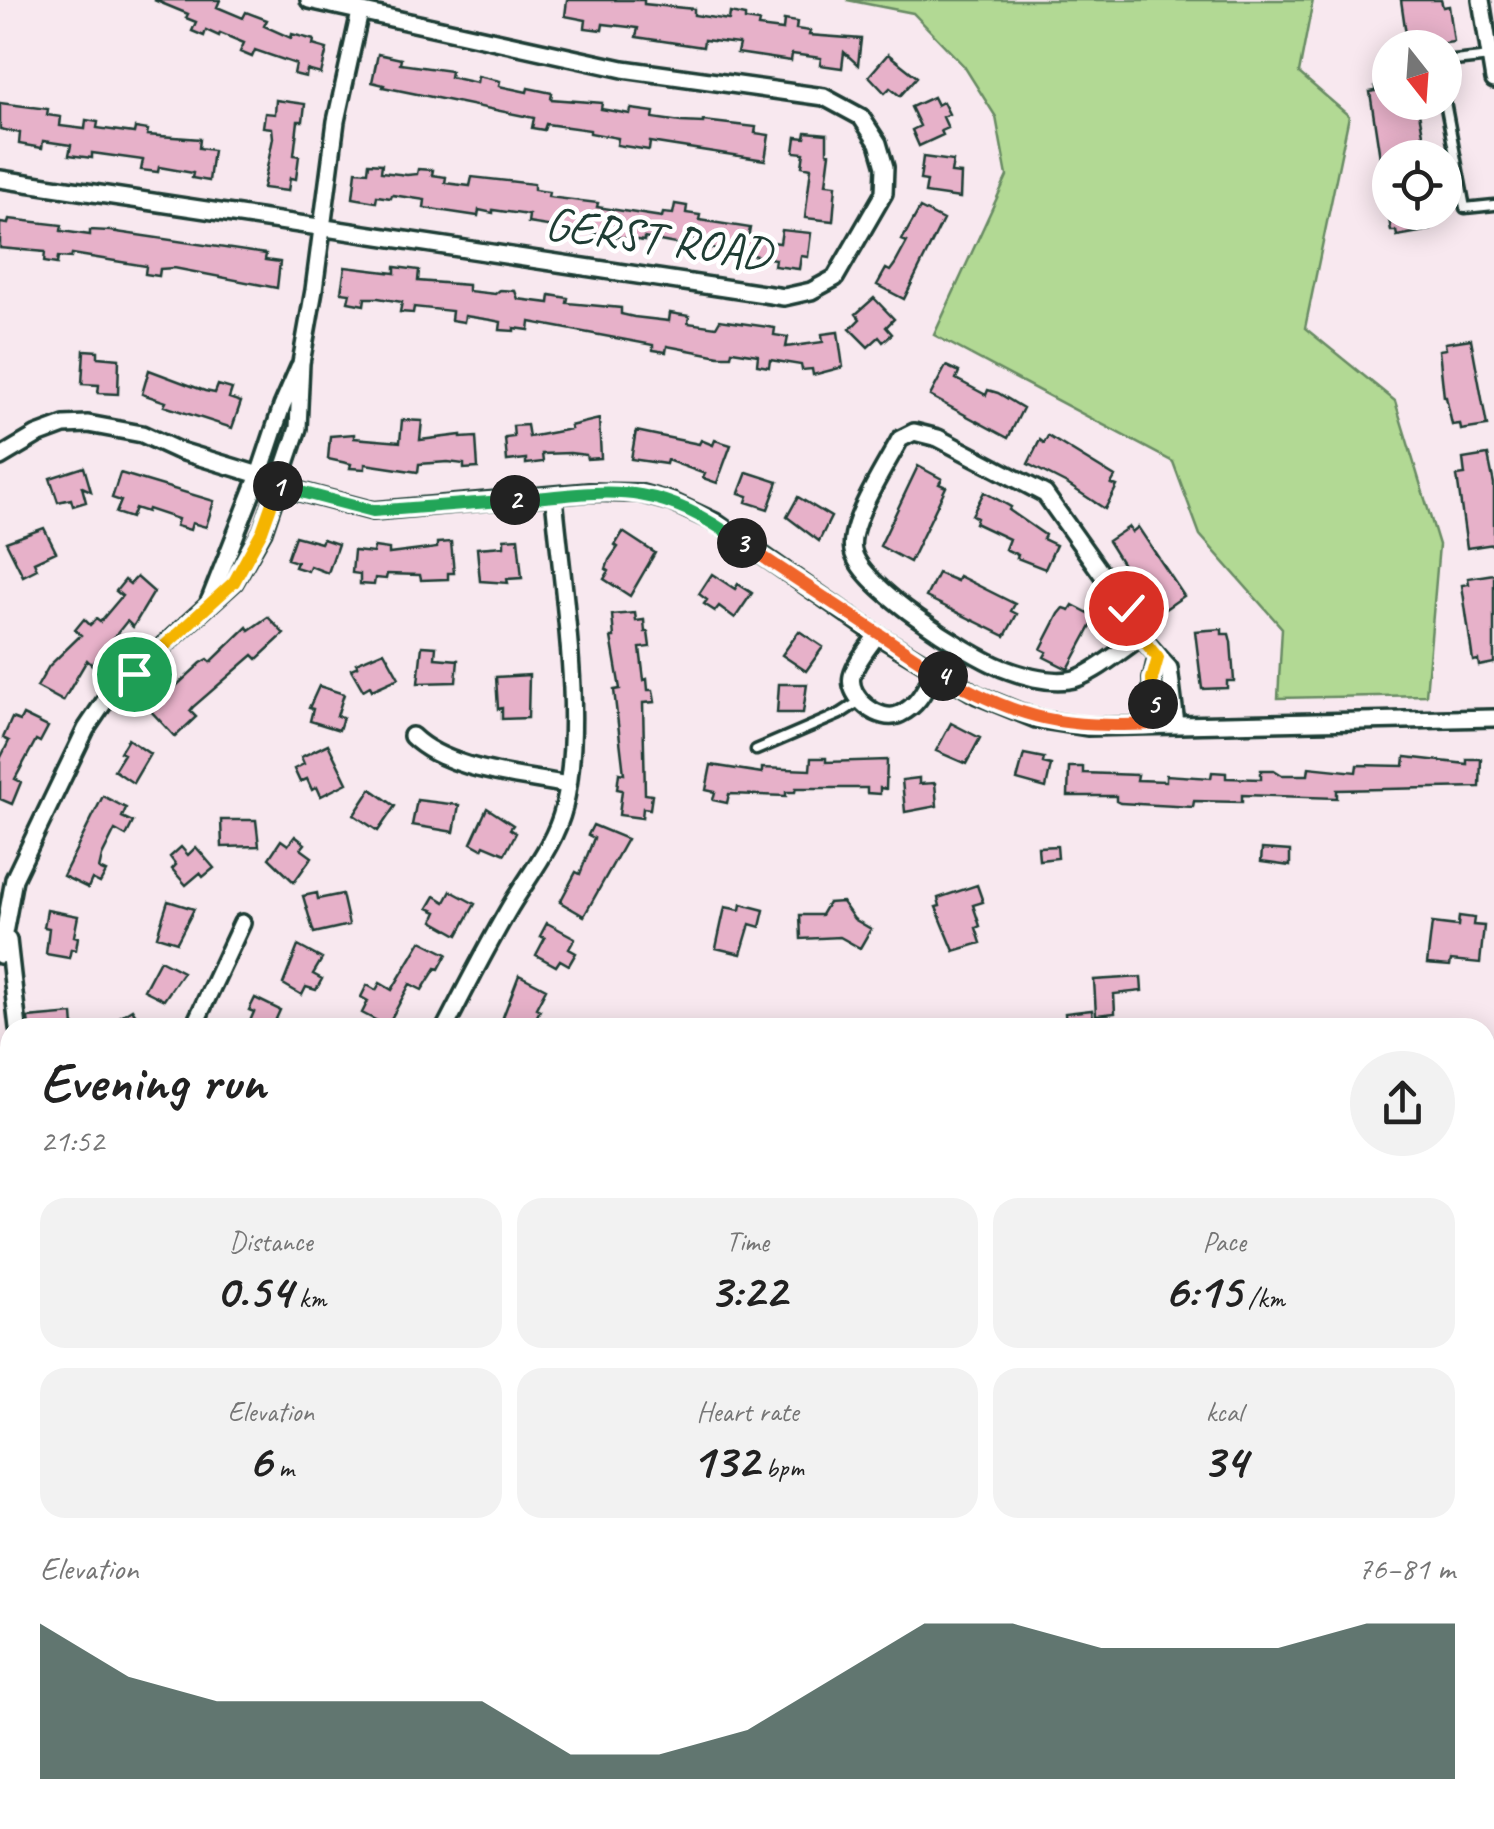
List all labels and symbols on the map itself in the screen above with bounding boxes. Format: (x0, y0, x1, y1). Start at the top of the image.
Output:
north arrow (1372, 30, 1462, 120)
street label: GERST ROAD (542, 193, 779, 284)
pin: 1 (253, 461, 303, 511)
pin: 2 (490, 475, 540, 525)
pin: 3 (717, 518, 767, 568)
pin (1084, 566, 1169, 651)
pin (92, 632, 177, 717)
pin: 4 (918, 651, 968, 701)
pin: 5 (1128, 679, 1178, 729)

